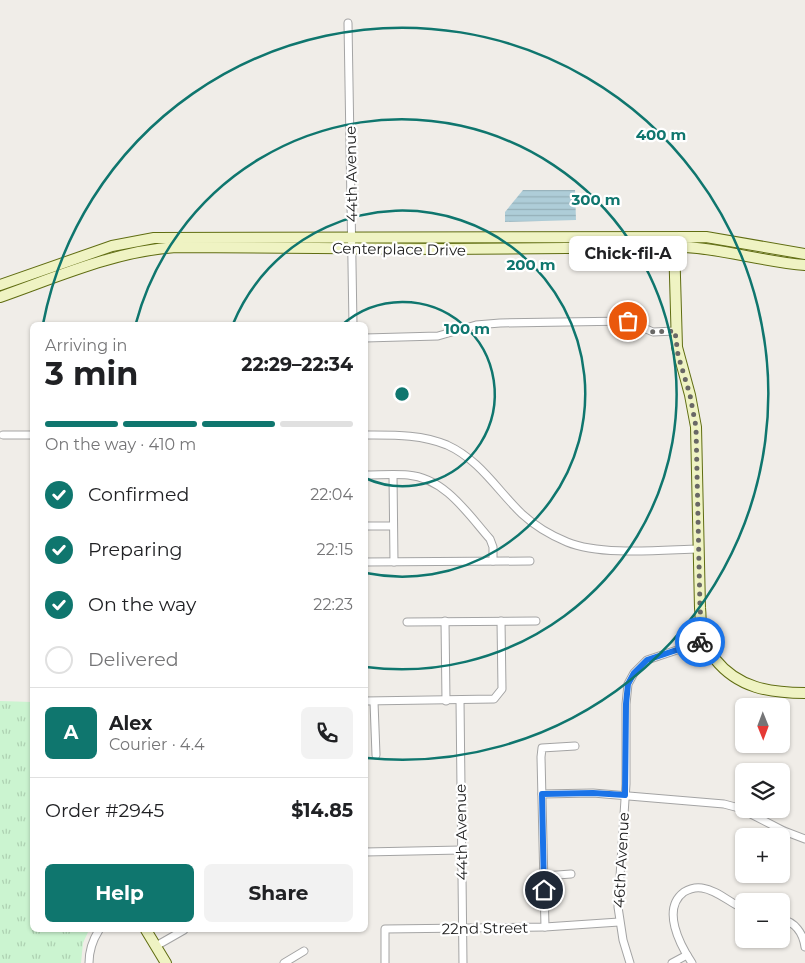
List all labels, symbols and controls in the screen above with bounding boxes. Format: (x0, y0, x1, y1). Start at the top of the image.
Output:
text: 400 m (636, 125, 686, 144)
street label: 44th Avenue (341, 126, 361, 222)
text: 300 m (570, 190, 621, 209)
callout: Chick-fil-A (569, 236, 687, 271)
street label: Centerplace Drive (332, 238, 466, 260)
text: Chick-fil-A (584, 244, 672, 263)
text: 200 m (506, 255, 556, 274)
pin (607, 300, 649, 342)
icon: bag (614, 307, 642, 335)
text: 100 m (444, 319, 490, 338)
text: Arriving in (45, 336, 127, 355)
text: 22:29–22:34 (241, 353, 353, 376)
text: 3 min (45, 354, 138, 393)
centre of rings (393, 385, 411, 403)
text: On the way · 410 m (45, 435, 196, 454)
icon: check (45, 481, 73, 509)
text: Confirmed (88, 483, 189, 506)
text: 22:04 (310, 485, 353, 504)
icon: check (45, 536, 73, 564)
text: Preparing (88, 538, 183, 561)
text: 22:15 (317, 540, 353, 559)
icon: check (45, 591, 73, 619)
text: On the way (88, 593, 196, 616)
text: 22:23 (313, 595, 353, 614)
courier (675, 617, 725, 667)
icon: bike (686, 628, 714, 656)
text: Delivered (88, 648, 179, 671)
north arrow (735, 698, 790, 752)
map controls (735, 698, 790, 948)
button: phone (301, 707, 353, 759)
text: Alex (109, 712, 152, 735)
text: A (64, 721, 78, 744)
text: Courier · 4.4 (109, 735, 205, 754)
button: layers (735, 763, 790, 818)
street label: 44th Avenue (451, 784, 471, 880)
text: Order #2945 (45, 799, 164, 822)
text: $14.85 (291, 799, 353, 822)
street label: 46th Avenue (609, 812, 633, 908)
button: + (735, 828, 790, 883)
button: Help (45, 864, 194, 922)
button: Share (204, 864, 353, 922)
pin (523, 869, 565, 911)
icon: home (530, 876, 558, 904)
button: − (735, 893, 790, 948)
street label: 22nd Street (442, 918, 528, 938)

